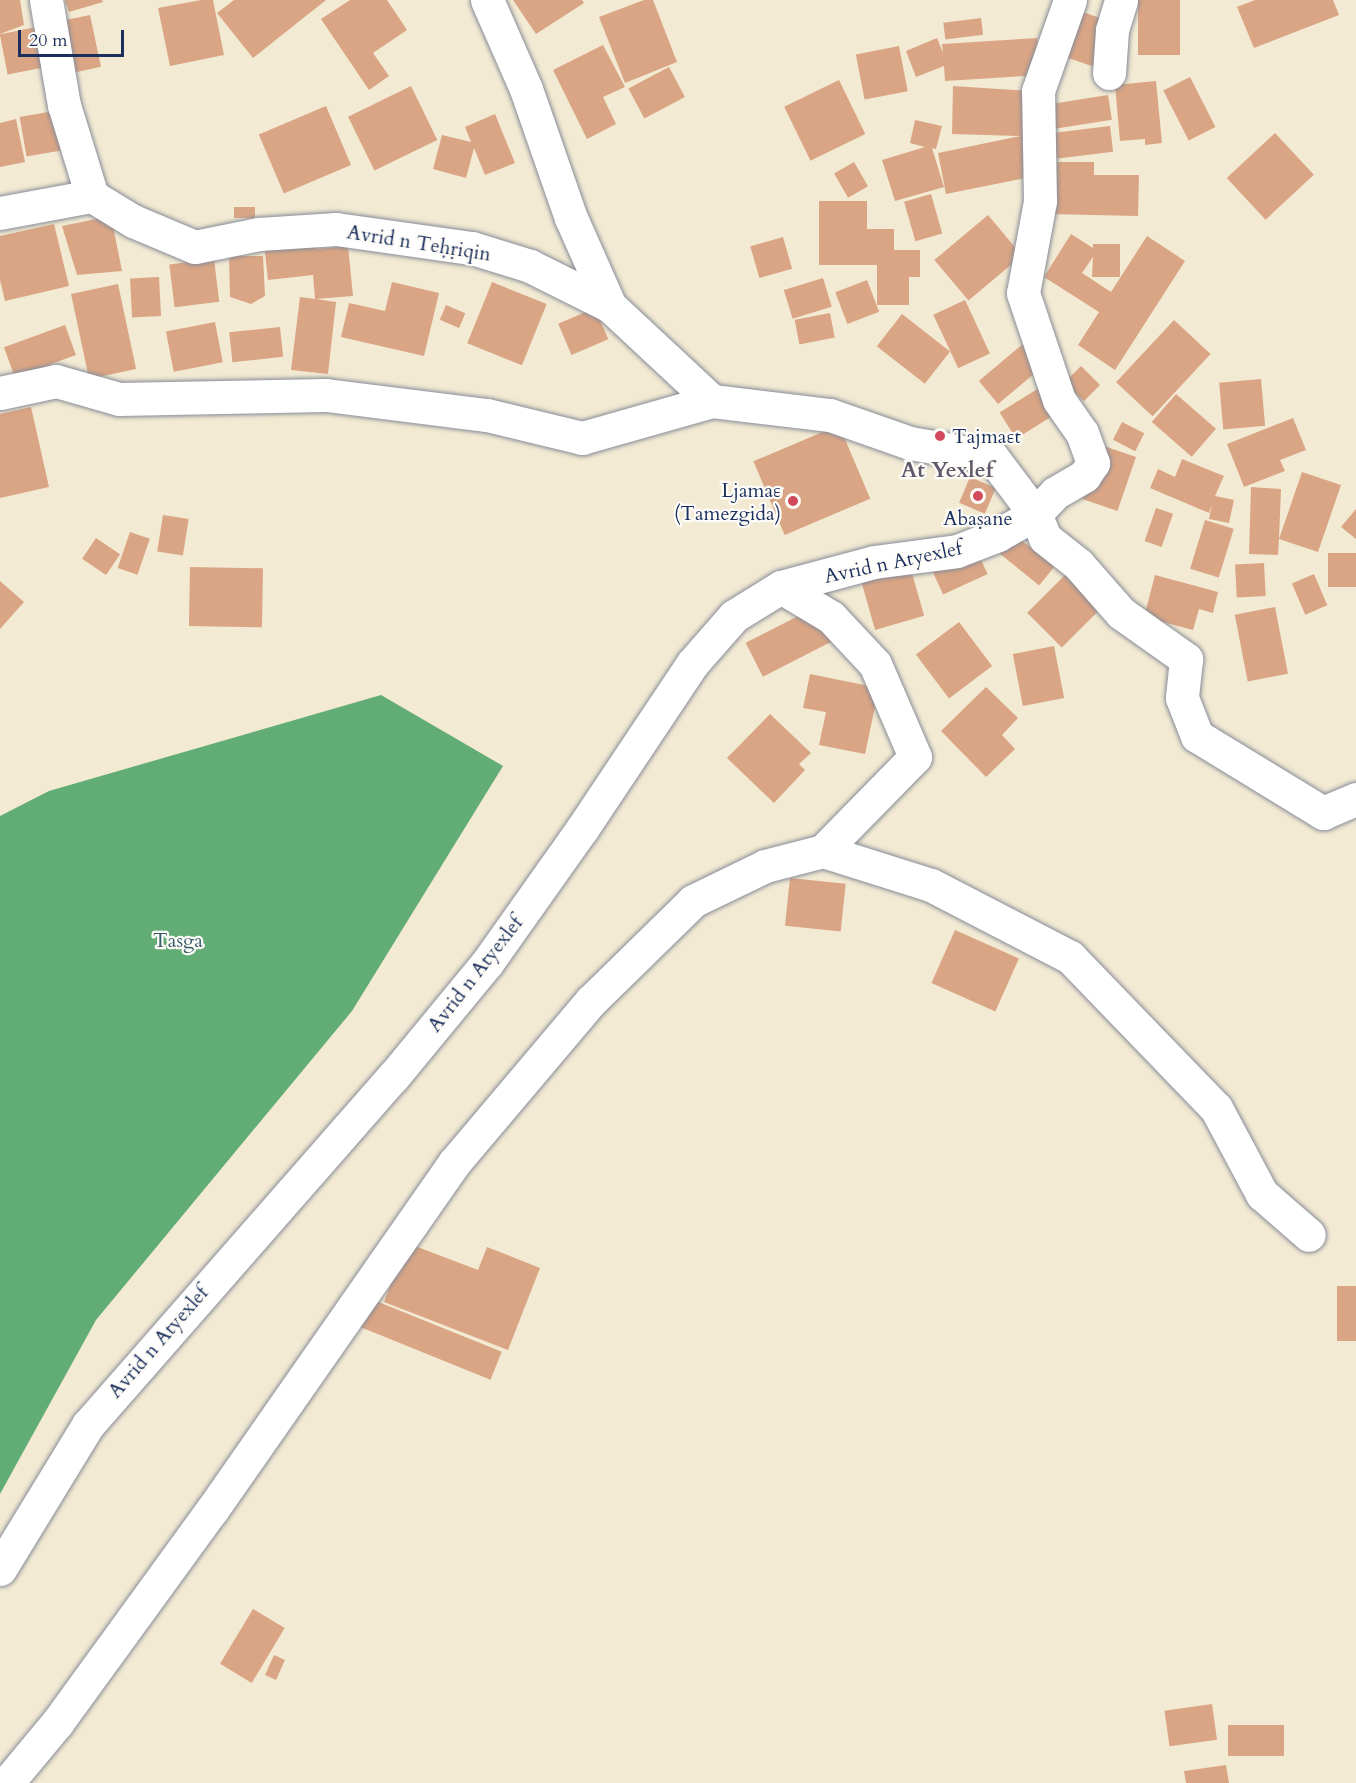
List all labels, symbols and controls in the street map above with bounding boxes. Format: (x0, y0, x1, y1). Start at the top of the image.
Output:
scale bar (21, 18, 128, 56)
text: 20 m (29, 28, 68, 53)
street label: Avrid n Teḥṛiqin (345, 220, 493, 266)
place label: Tajmaɛt (952, 424, 1021, 448)
marker: Tajmaɛt (933, 429, 947, 443)
district label: At Yexlef (901, 458, 993, 484)
place label: Ljamaɛ (Tamezgida) (674, 478, 781, 525)
marker: Abaṣane (971, 489, 985, 503)
marker: Ljamaɛ (Tamezgida) (786, 494, 800, 508)
place label: Abaṣane (943, 506, 1013, 530)
street label: Avrid n Atyexlef (822, 536, 964, 588)
street label: Avrid n Atyexlef (422, 911, 528, 1037)
park label: Tasga (153, 928, 203, 952)
street label: Avrid n Atyexlef (103, 1281, 213, 1403)

